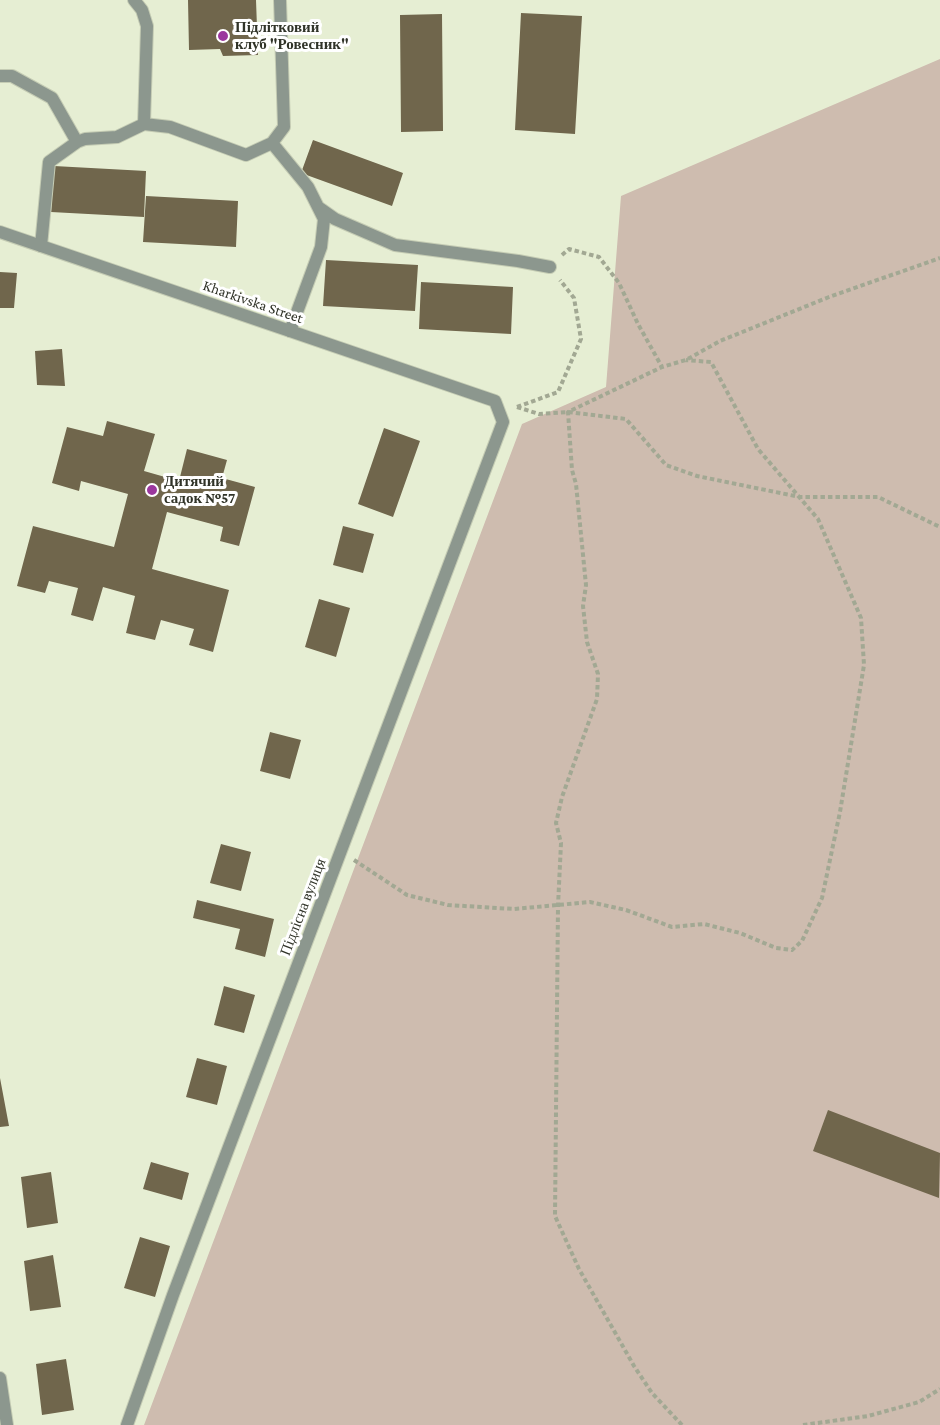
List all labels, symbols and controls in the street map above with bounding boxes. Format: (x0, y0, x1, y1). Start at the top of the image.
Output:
place label: Підлітковий клуб "Ровесник" (235, 18, 349, 53)
marker: Підлітковий клуб "Ровесник" (216, 29, 230, 43)
street label: Kharkivska Street (201, 276, 305, 328)
place label: Дитячий садок №57 (164, 472, 235, 507)
marker: Дитячий садок №57 (145, 483, 159, 497)
street label: Підлісна вулиця (276, 856, 330, 958)

